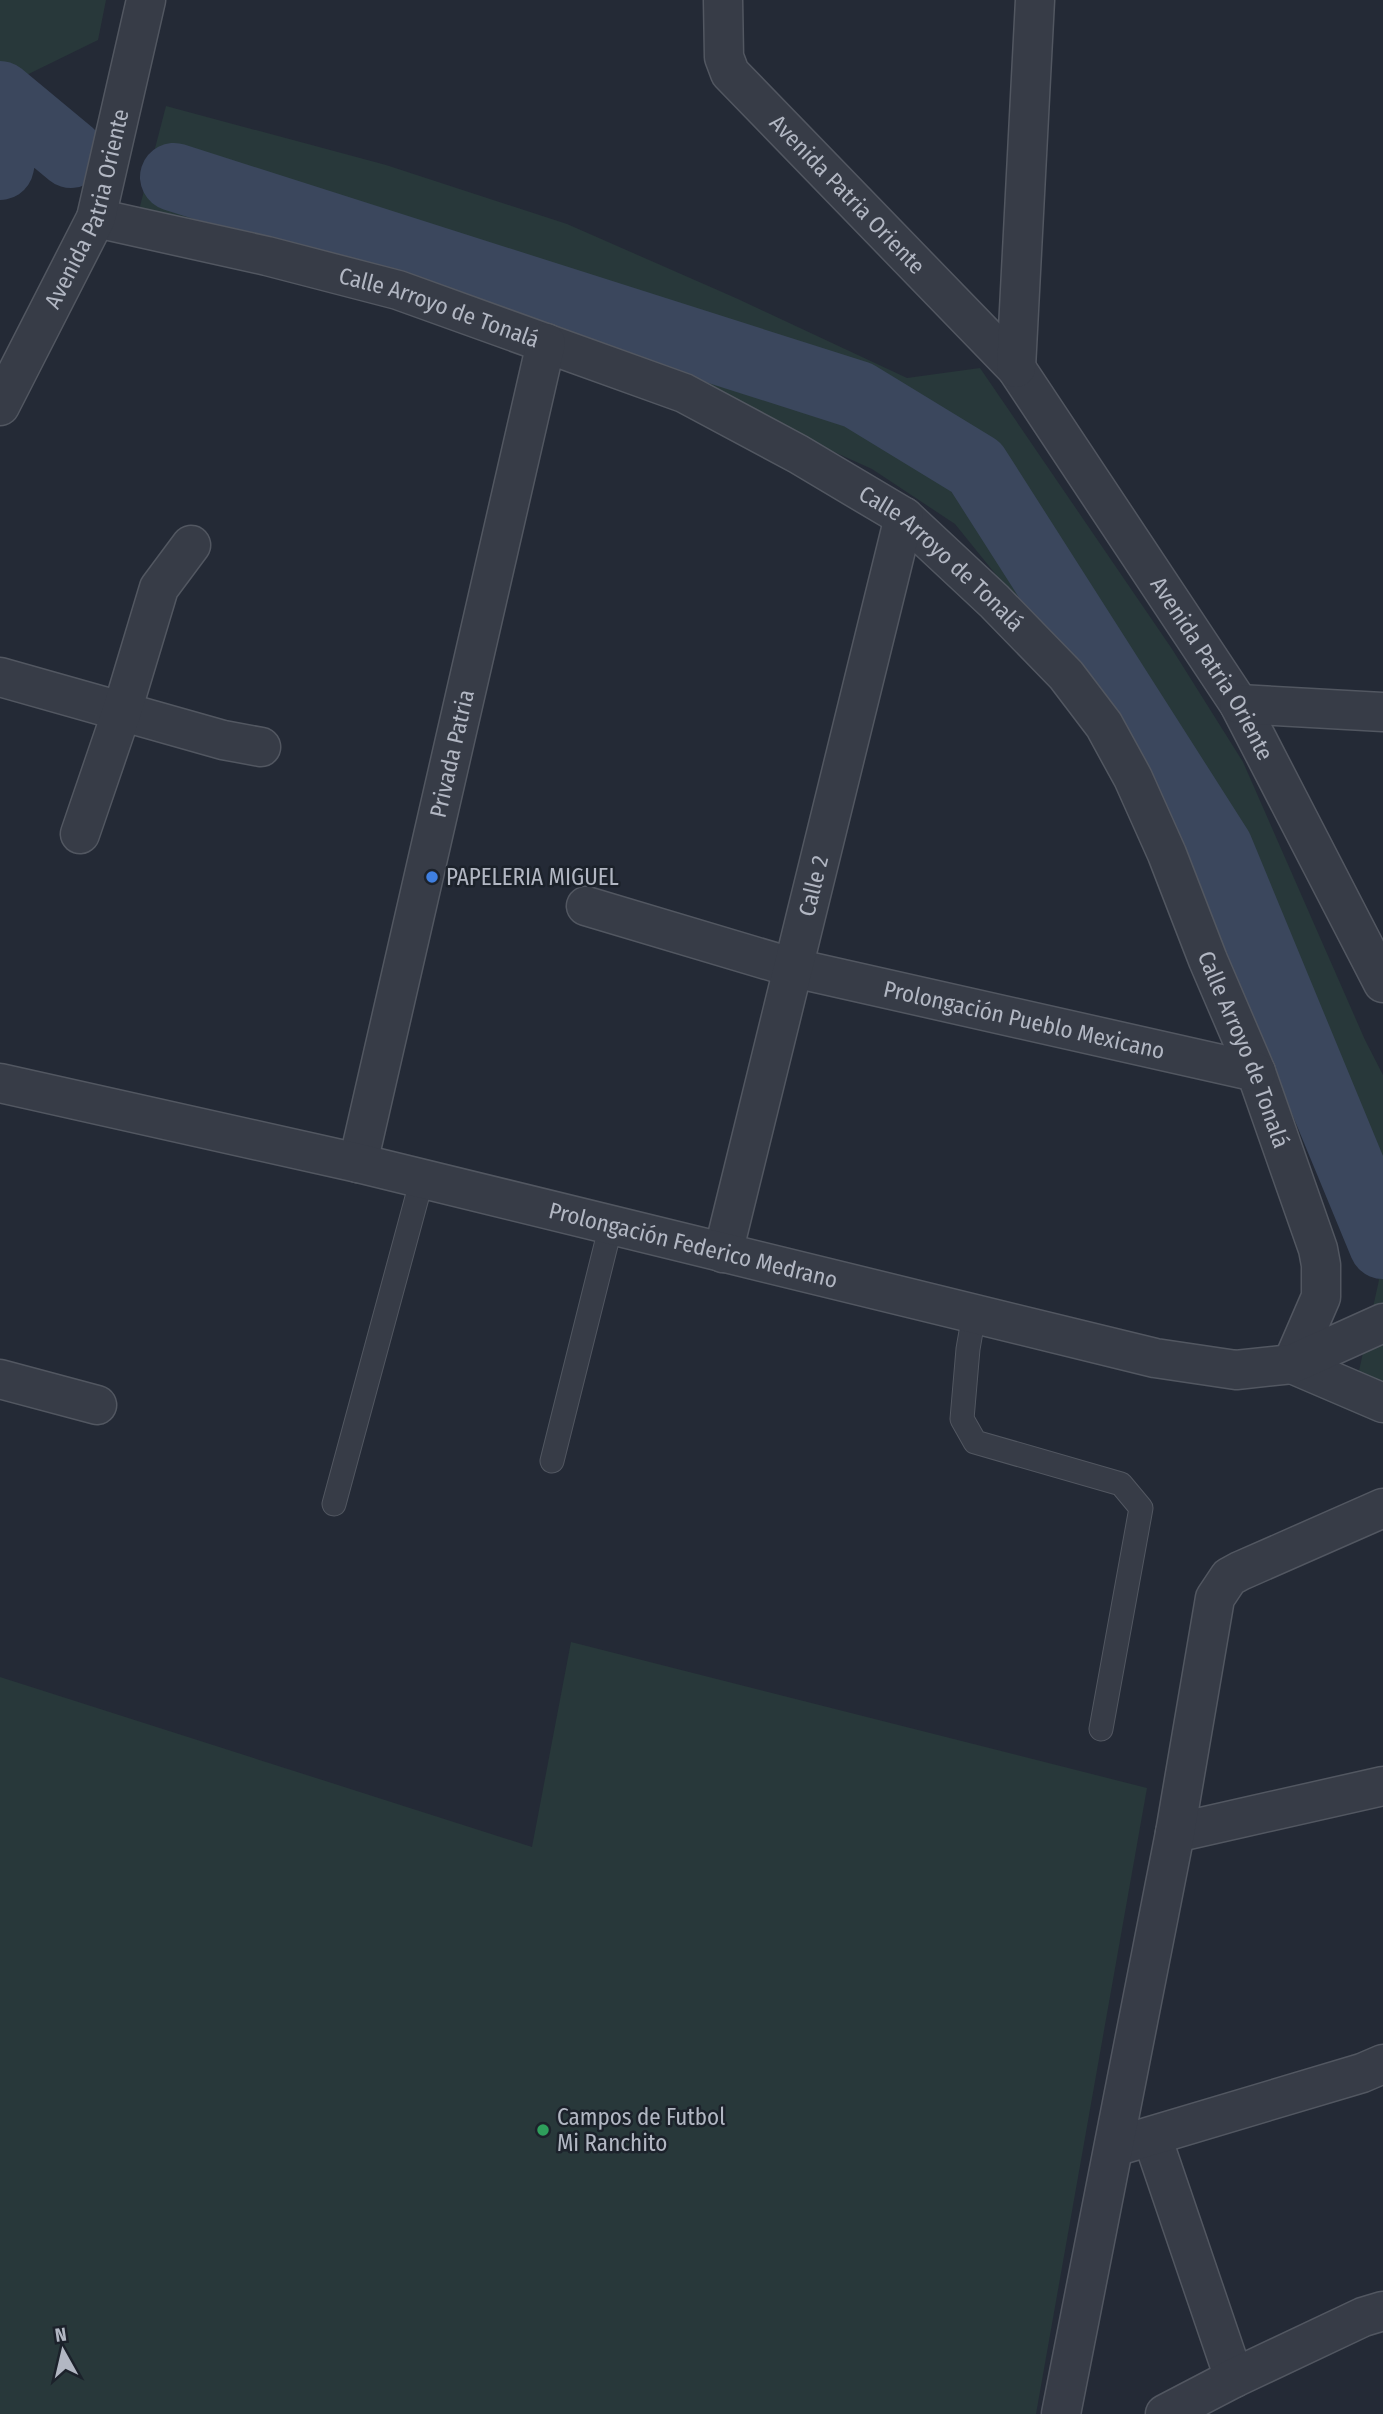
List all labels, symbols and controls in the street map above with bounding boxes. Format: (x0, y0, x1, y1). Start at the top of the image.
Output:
street label: Avenida Patria Oriente (38, 106, 135, 313)
street label: Avenida Patria Oriente (764, 109, 931, 280)
street label: Calle Arroyo de Tonalá (336, 261, 543, 354)
street label: Calle Arroyo de Tonalá (854, 479, 1030, 637)
street label: Avenida Patria Oriente (1145, 571, 1280, 765)
street label: Privada Patria (424, 687, 480, 820)
street label: Calle 2 (792, 853, 834, 919)
place label: PAPELERIA MIGUEL (446, 863, 619, 891)
marker: PAPELERIA MIGUEL (424, 869, 440, 885)
street label: Calle Arroyo de Tonalá (1192, 947, 1295, 1152)
street label: Prolongación Pueblo Mexicano (881, 975, 1167, 1065)
street label: Prolongación Federico Medrano (546, 1196, 840, 1294)
place label: Campos de Futbol Mi Ranchito (557, 2103, 725, 2157)
marker: Campos de Futbol Mi Ranchito (535, 2122, 551, 2138)
north arrow (28, 2316, 98, 2386)
text: N (53, 2322, 68, 2347)

